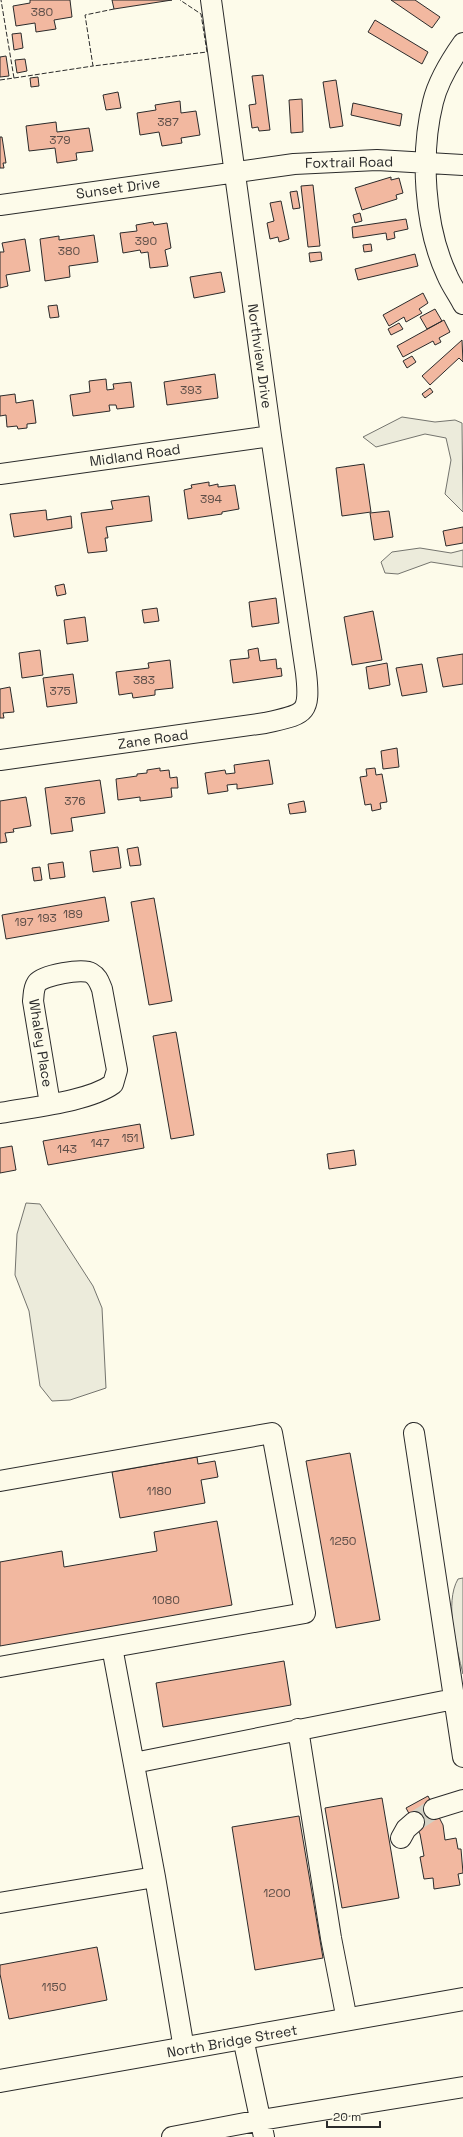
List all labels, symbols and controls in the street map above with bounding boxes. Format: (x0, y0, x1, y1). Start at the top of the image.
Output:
house number: 380 (31, 4, 53, 20)
house number: 387 (157, 114, 179, 130)
house number: 379 (49, 132, 71, 148)
street label: Foxtrail Road (305, 152, 393, 172)
street label: Sunset Drive (75, 173, 161, 203)
house number: 390 (135, 233, 157, 249)
house number: 380 (58, 243, 80, 259)
street label: Northview Drive (244, 303, 276, 409)
house number: 393 (180, 382, 202, 398)
street label: Midland Road (88, 440, 182, 470)
house number: 394 (200, 491, 223, 507)
house number: 383 (133, 672, 155, 688)
house number: 375 (49, 683, 71, 699)
street label: Zane Road (117, 725, 189, 753)
house number: 376 (64, 793, 86, 809)
house number: 189 (63, 906, 83, 922)
house number: 193 (37, 910, 57, 926)
house number: 197 (15, 914, 34, 930)
street label: Whaley Place (25, 998, 57, 1088)
house number: 151 (121, 1130, 139, 1146)
house number: 147 (91, 1135, 110, 1151)
house number: 143 (57, 1141, 77, 1157)
house number: 1180 (146, 1483, 172, 1499)
house number: 1250 (329, 1533, 357, 1549)
house number: 1080 (152, 1592, 180, 1608)
house number: 1200 (263, 1885, 291, 1901)
house number: 1150 (42, 1979, 66, 1995)
street label: North Bridge Street (165, 2021, 299, 2061)
scale bar (327, 2103, 380, 2129)
text: 20 m (333, 2109, 361, 2125)

